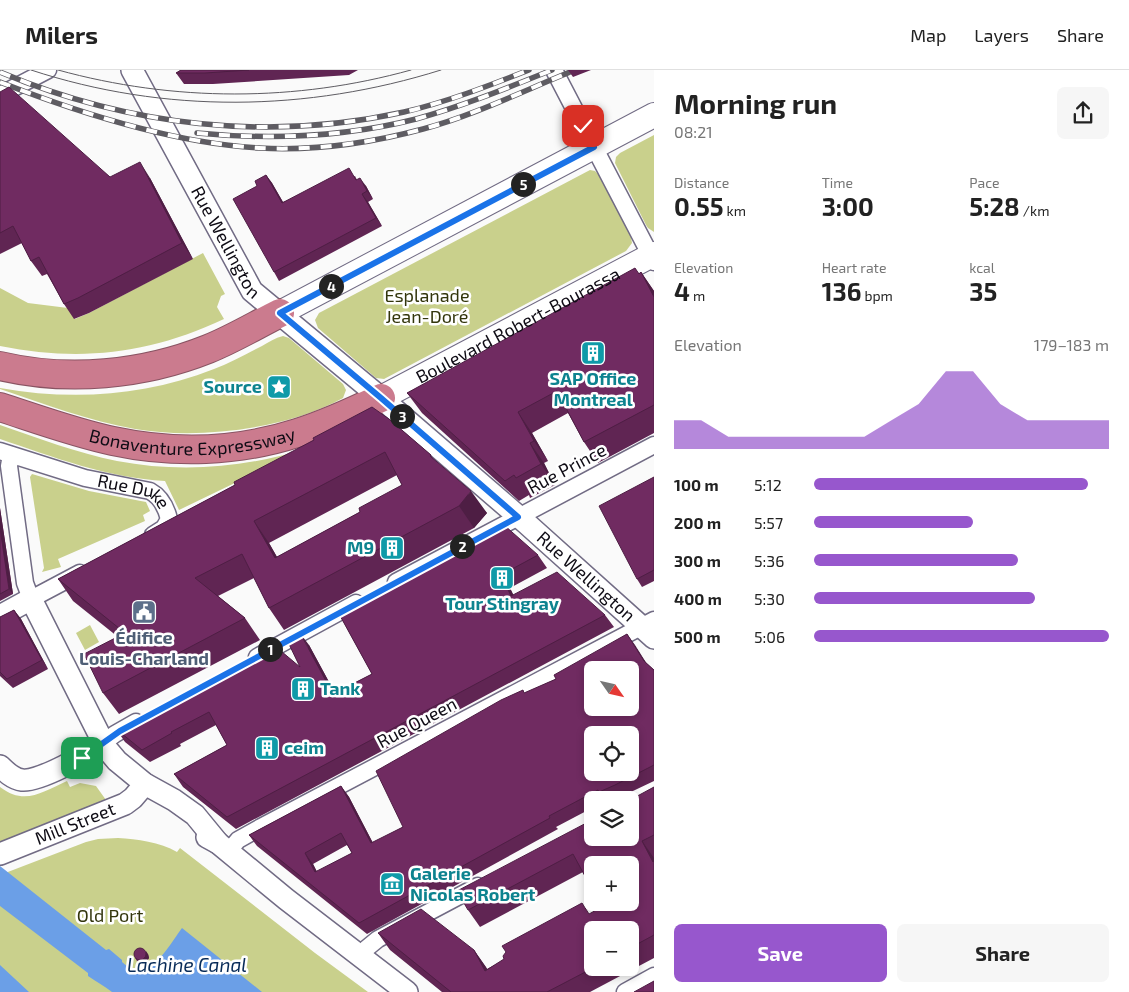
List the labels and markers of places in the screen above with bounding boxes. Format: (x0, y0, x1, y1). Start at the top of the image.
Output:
pin (562, 105, 604, 147)
pin: 5 (510, 172, 536, 196)
pin: 4 (318, 274, 344, 298)
building icon: SAP Office Montreal (580, 340, 606, 366)
place label: SAP Office Montreal (550, 367, 636, 410)
place icon: Source (266, 374, 292, 400)
place label: Source (203, 375, 262, 397)
pin: 3 (390, 404, 414, 428)
pin: 2 (450, 534, 474, 558)
building icon: M9 (379, 535, 405, 561)
place label: M9 (347, 536, 374, 558)
building icon: Tour Stingray (489, 565, 515, 591)
place label: Tour Stingray (445, 592, 560, 614)
public building icon: Édifice Louis-Charland (131, 599, 157, 625)
place label: Édifice Louis-Charland (79, 626, 209, 669)
pin: 1 (258, 636, 282, 662)
building icon: Tank (290, 676, 316, 702)
place label: Tank (320, 677, 360, 699)
building icon: ceim (254, 735, 280, 761)
place label: ceim (284, 736, 324, 758)
pin (61, 737, 103, 779)
place label: Galerie Nicolas Robert (410, 862, 536, 905)
museum icon: Galerie Nicolas Robert (379, 871, 405, 897)

